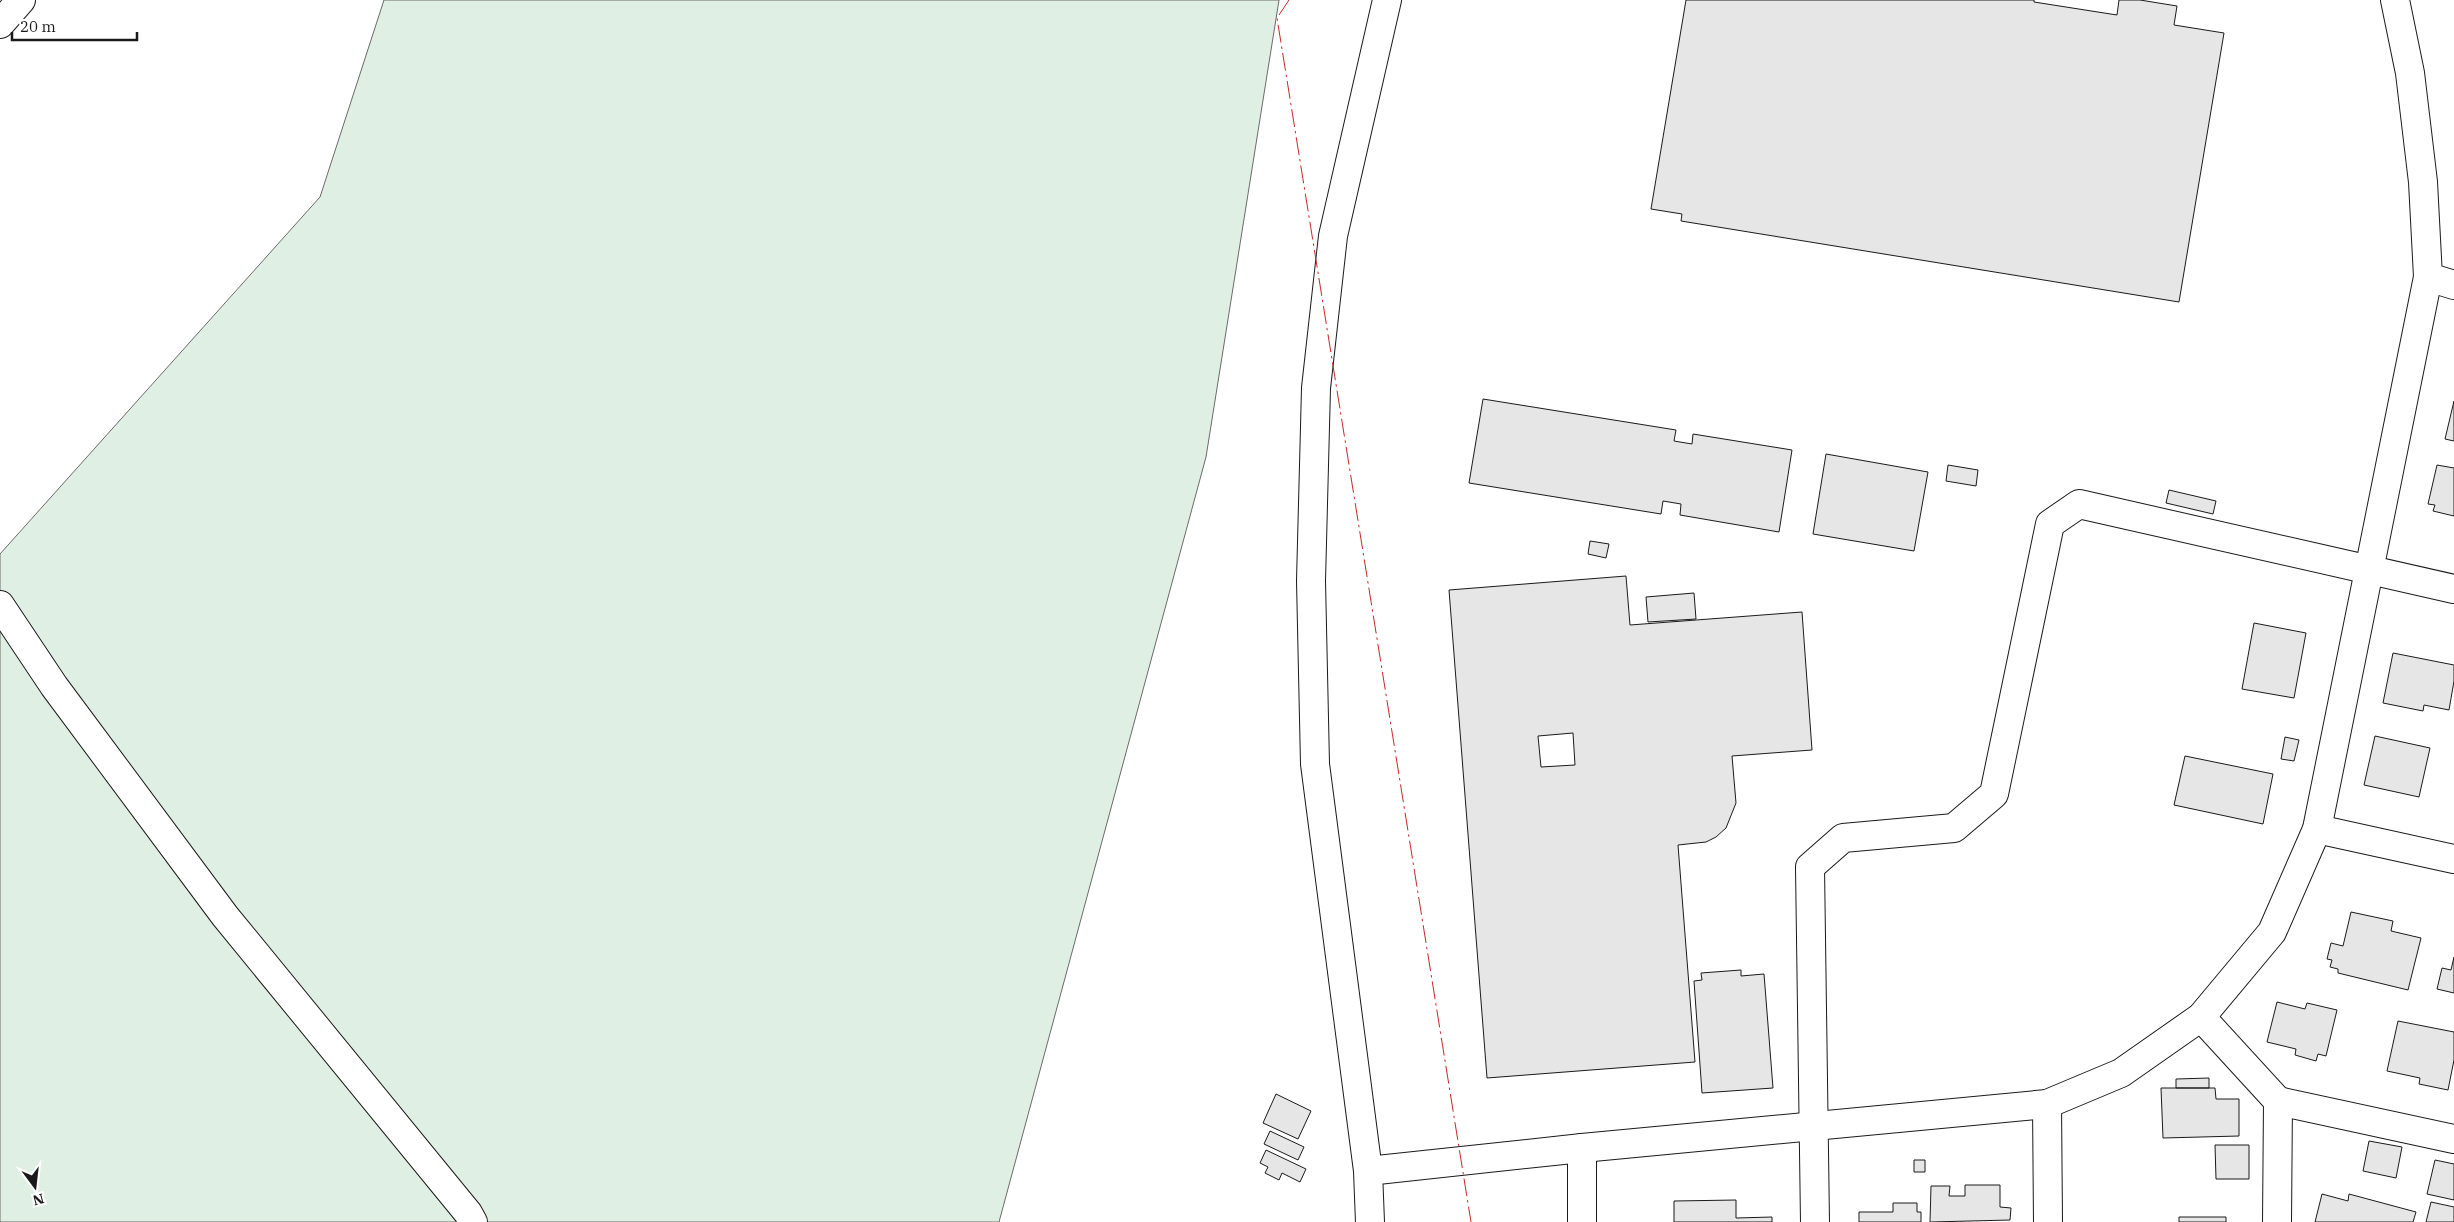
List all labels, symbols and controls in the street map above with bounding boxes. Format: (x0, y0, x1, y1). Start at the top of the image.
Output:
scale bar (12, 10, 138, 42)
text: 20 m (20, 17, 56, 36)
north arrow (10, 1162, 60, 1212)
text: N (31, 1189, 46, 1210)

